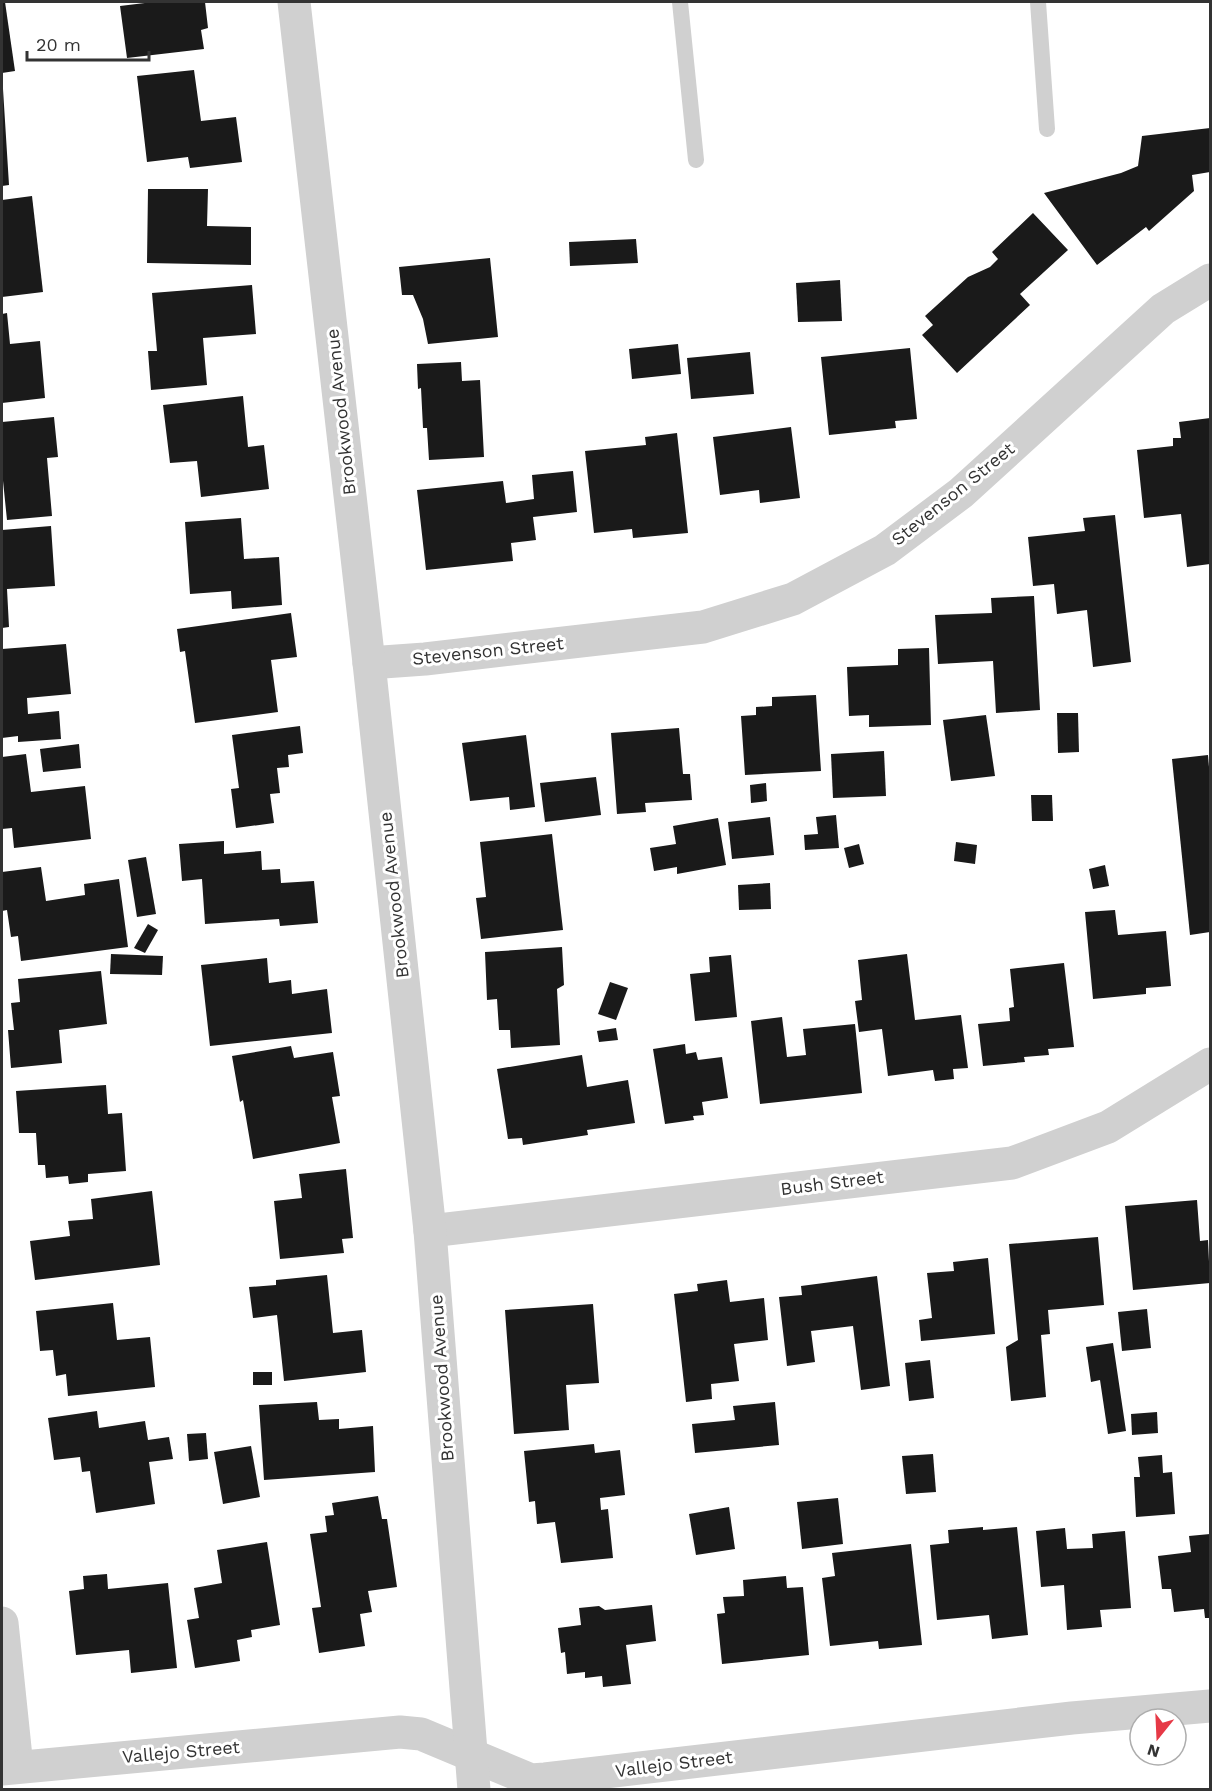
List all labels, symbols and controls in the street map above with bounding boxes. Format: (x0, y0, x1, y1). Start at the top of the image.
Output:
scale bar (27, 24, 148, 62)
text: 20 m (36, 34, 81, 55)
street label: Brookwood Avenue (321, 328, 360, 496)
street label: Stevenson Street (887, 437, 1019, 550)
street label: Stevenson Street (411, 632, 565, 669)
street label: Brookwood Avenue (374, 811, 413, 979)
street label: Bush Street (779, 1166, 885, 1199)
street label: Brookwood Avenue (425, 1294, 458, 1462)
north arrow (1128, 1707, 1188, 1767)
street label: Vallejo Street (121, 1736, 241, 1767)
text: N (1145, 1740, 1162, 1762)
street label: Vallejo Street (614, 1746, 734, 1781)

